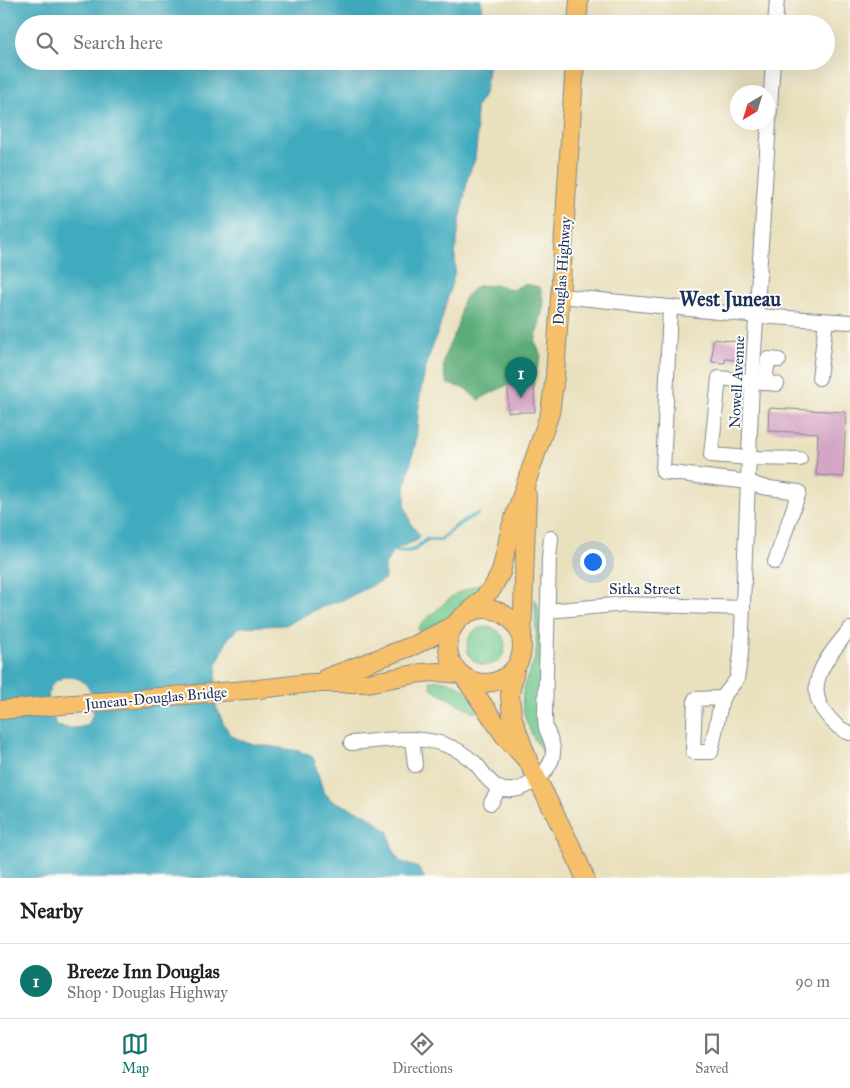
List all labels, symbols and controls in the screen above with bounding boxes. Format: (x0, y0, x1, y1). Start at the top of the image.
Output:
search box (15, 15, 835, 70)
icon: search (33, 29, 61, 57)
text: Search here (73, 31, 163, 54)
north arrow (730, 85, 775, 130)
street label: Douglas Highway (549, 215, 575, 326)
district label: West Juneau (679, 287, 781, 313)
street label: Nowell Avenue (726, 335, 748, 429)
pin: 1 (505, 357, 537, 398)
your location (580, 549, 606, 575)
street label: Sitka Street (609, 580, 682, 598)
street label: Juneau-Douglas Bridge (82, 683, 228, 714)
text: Nearby (20, 898, 83, 924)
text: Breeze Inn Douglas (67, 960, 220, 983)
text: 1 (33, 972, 39, 991)
text: 90 m (795, 972, 830, 991)
text: Shop · Douglas Highway (67, 983, 228, 1002)
tab: Map (121, 1030, 149, 1077)
tab: Directions (392, 1030, 453, 1077)
tab: Saved (695, 1030, 729, 1077)

